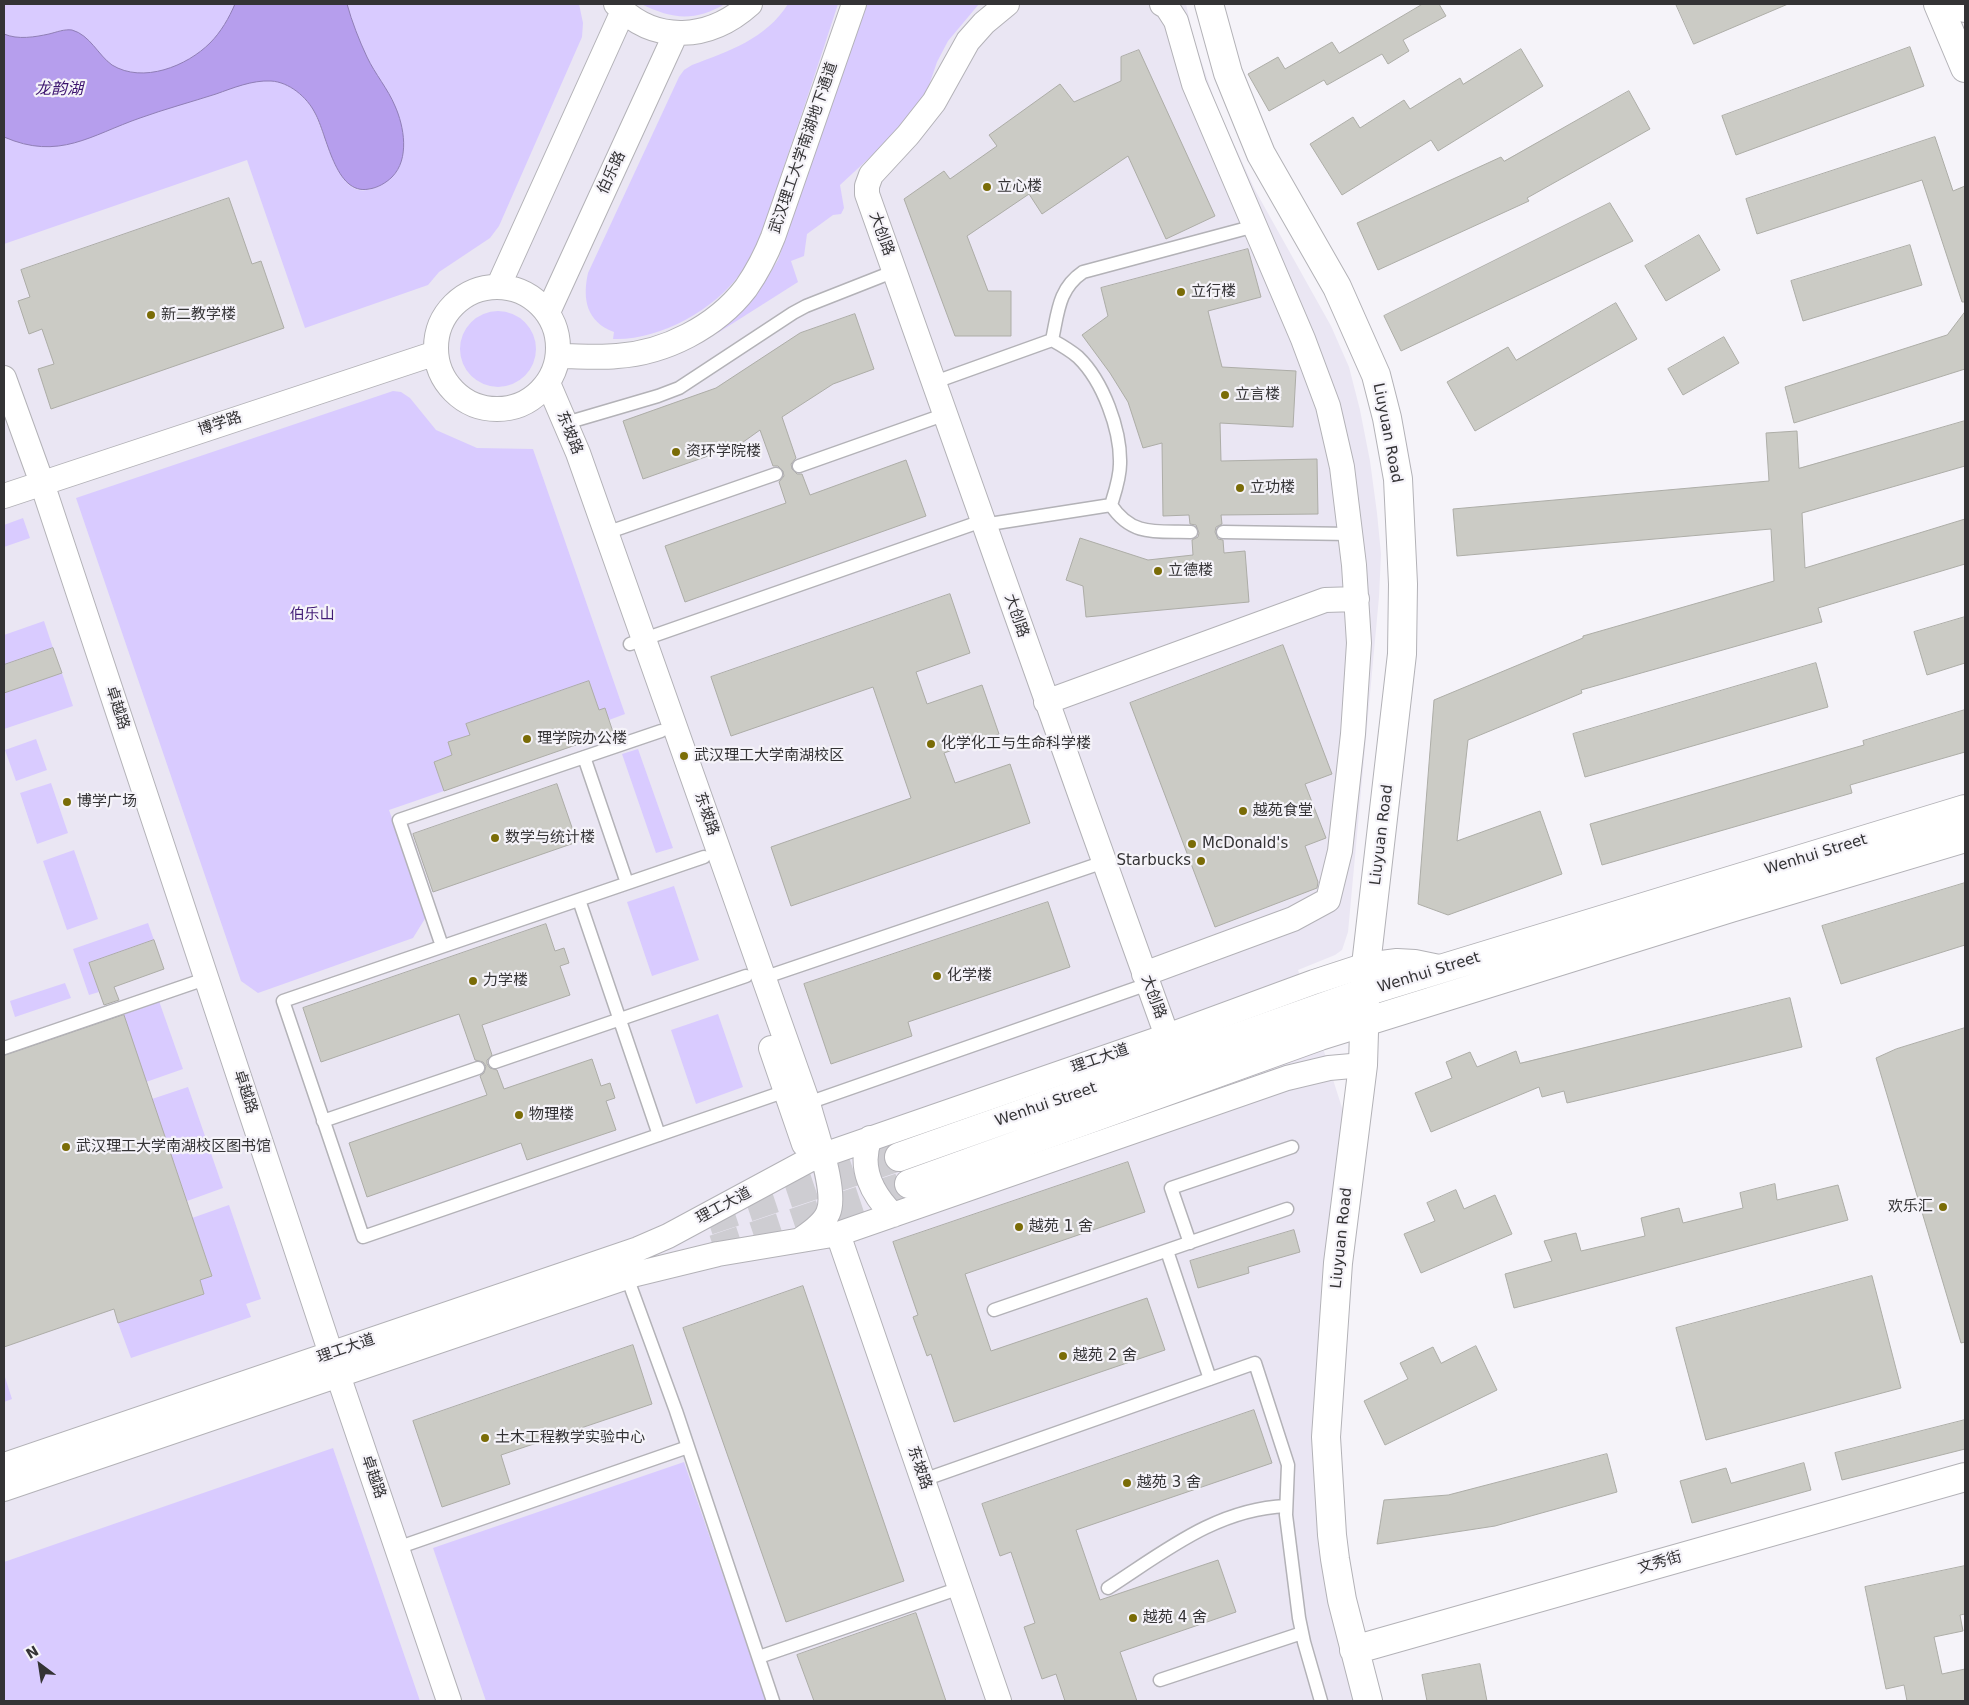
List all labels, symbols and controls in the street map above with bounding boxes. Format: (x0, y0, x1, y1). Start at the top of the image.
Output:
street label: 武汉理工大学南湖地下通道 (766, 60, 842, 236)
water label: 龙韵湖 (35, 80, 83, 100)
street label: 伯乐路 (594, 149, 630, 197)
place label: 立心楼 (997, 178, 1042, 196)
marker: 立心楼 (981, 181, 993, 193)
street label: 大创路 (865, 210, 897, 258)
place label: 立行楼 (1191, 283, 1236, 301)
marker: 立行楼 (1175, 286, 1187, 298)
place label: 新二教学楼 (161, 306, 236, 324)
marker: 新二教学楼 (145, 309, 157, 321)
street label: Liuyuan Road (1368, 381, 1406, 485)
place label: 立言楼 (1235, 386, 1280, 404)
marker: 立言楼 (1219, 389, 1231, 401)
street label: 博学路 (196, 408, 244, 440)
street label: 东坡路 (552, 409, 586, 457)
place label: 资环学院楼 (686, 443, 761, 461)
marker: 资环学院楼 (670, 446, 682, 458)
place label: 立功楼 (1250, 479, 1295, 497)
marker: 立功楼 (1234, 482, 1246, 494)
place label: 立德楼 (1168, 562, 1213, 580)
marker: 立德楼 (1152, 565, 1164, 577)
street label: 大创路 (1000, 592, 1032, 640)
park label: 伯乐山 (290, 606, 334, 624)
street label: 卓越路 (101, 684, 133, 732)
place label: 理学院办公楼 (537, 730, 627, 748)
marker: 理学院办公楼 (521, 733, 533, 745)
place label: 化学化工与生命科学楼 (941, 735, 1091, 753)
marker: 化学化工与生命科学楼 (925, 738, 937, 750)
place label: 武汉理工大学南湖校区 (694, 747, 844, 765)
marker: 武汉理工大学南湖校区 (678, 750, 690, 762)
street label: Liuyuan Road (1367, 784, 1397, 886)
street label: 东坡路 (690, 790, 722, 838)
place label: 博学广场 (77, 793, 137, 811)
marker: 博学广场 (61, 796, 73, 808)
place label: 越苑食堂 (1253, 802, 1313, 820)
marker: 越苑食堂 (1237, 805, 1249, 817)
place label: 数学与统计楼 (505, 829, 595, 847)
street label: Wenhui Street (1763, 831, 1869, 879)
marker: 数学与统计楼 (489, 832, 501, 844)
place label: McDonald's (1202, 835, 1288, 853)
marker: McDonald's (1186, 838, 1198, 850)
place label: Starbucks (1116, 852, 1191, 870)
marker: Starbucks (1195, 855, 1207, 867)
street label: Wenhui Street (1376, 949, 1482, 997)
place label: 化学楼 (947, 967, 992, 985)
marker: 化学楼 (931, 970, 943, 982)
place label: 力学楼 (483, 972, 528, 990)
street label: 大创路 (1137, 973, 1169, 1021)
marker: 力学楼 (467, 975, 479, 987)
street label: 理工大道 (1069, 1041, 1131, 1077)
street label: 卓越路 (229, 1068, 261, 1116)
street label: Wenhui Street (993, 1079, 1099, 1131)
place label: 物理楼 (529, 1106, 574, 1124)
marker: 物理楼 (513, 1109, 525, 1121)
place label: 武汉理工大学南湖校区图书馆 (76, 1138, 271, 1156)
marker: 武汉理工大学南湖校区图书馆 (60, 1141, 72, 1153)
street label: 理工大道 (693, 1184, 755, 1228)
street label: Liuyuan Road (1328, 1187, 1356, 1289)
place label: 欢乐汇 (1888, 1198, 1933, 1216)
marker: 欢乐汇 (1937, 1201, 1949, 1213)
place label: 越苑 1 舍 (1029, 1218, 1093, 1236)
marker: 越苑 1 舍 (1013, 1221, 1025, 1233)
street label: 理工大道 (315, 1331, 377, 1367)
place label: 越苑 2 舍 (1073, 1347, 1137, 1365)
marker: 越苑 2 舍 (1057, 1350, 1069, 1362)
place label: 土木工程教学实验中心 (495, 1429, 645, 1447)
marker: 土木工程教学实验中心 (479, 1432, 491, 1444)
street label: 东坡路 (903, 1444, 935, 1492)
street label: 卓越路 (357, 1453, 389, 1501)
place label: 越苑 3 舍 (1137, 1474, 1201, 1492)
marker: 越苑 3 舍 (1121, 1477, 1133, 1489)
street label: 文秀街 (1636, 1548, 1684, 1578)
place label: 越苑 4 舍 (1143, 1609, 1207, 1627)
marker: 越苑 4 舍 (1127, 1612, 1139, 1624)
north arrow (15, 1640, 65, 1690)
text: N (23, 1642, 41, 1662)

